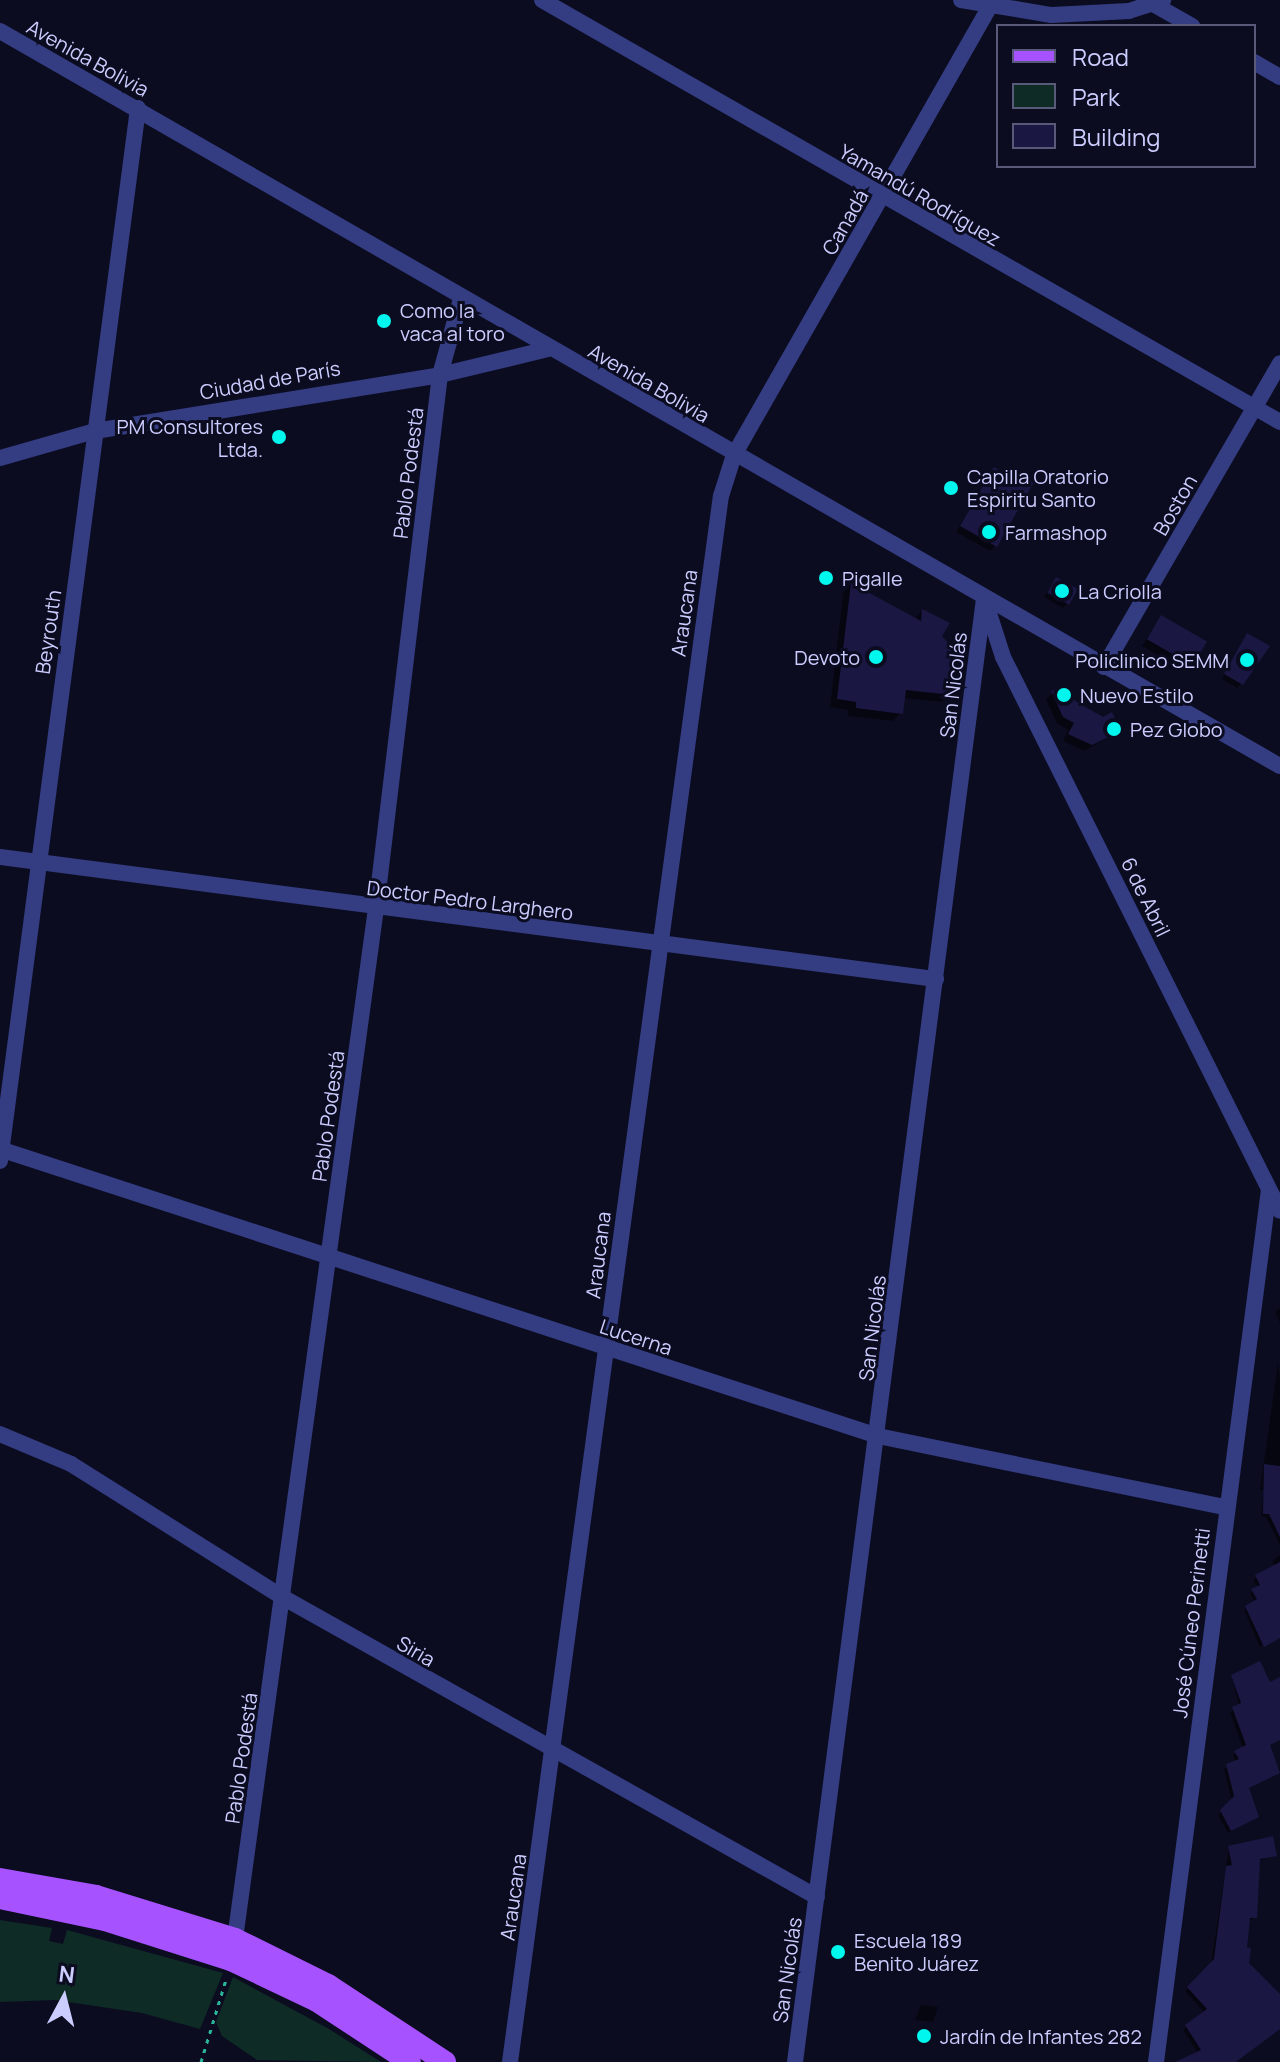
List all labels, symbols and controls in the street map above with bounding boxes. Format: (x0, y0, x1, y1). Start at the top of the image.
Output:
street label: Avenida Bolivia (23, 15, 153, 101)
legend (996, 24, 1256, 168)
text: Road (1072, 40, 1129, 73)
text: Park (1072, 80, 1120, 113)
text: Building (1072, 120, 1160, 153)
street label: Yamandú Rodríguez (835, 139, 1005, 251)
street label: Canadá (817, 185, 873, 259)
place label: Como la vaca al toro (400, 298, 505, 345)
marker: Como la vaca al toro (375, 312, 393, 330)
street label: Avenida Bolivia (584, 339, 714, 427)
street label: Ciudad de París (198, 356, 342, 404)
street label: Pablo Podestá (388, 406, 428, 540)
place label: PM Consultores Ltda. (116, 414, 263, 461)
marker: PM Consultores Ltda. (270, 428, 288, 446)
place label: Capilla Oratorio Espiritu Santo (967, 464, 1109, 511)
street label: Boston (1148, 471, 1202, 539)
marker: Capilla Oratorio Espiritu Santo (942, 479, 960, 497)
place label: Farmashop (1005, 520, 1107, 544)
marker: Farmashop (980, 523, 998, 541)
place label: Pigalle (842, 566, 903, 590)
street label: Araucana (666, 568, 702, 658)
marker: Pigalle (817, 569, 835, 587)
place label: La Criolla (1078, 579, 1162, 603)
marker: La Criolla (1053, 582, 1071, 600)
street label: Beyrouth (30, 588, 66, 676)
street label: San Nicolás (935, 631, 971, 739)
place label: Devoto (794, 645, 860, 669)
marker: Devoto (867, 648, 885, 666)
place label: Policlinico SEMM (1075, 648, 1229, 672)
marker: Policlinico SEMM (1236, 649, 1258, 671)
place label: Nuevo Estilo (1080, 683, 1194, 707)
marker: Nuevo Estilo (1055, 686, 1073, 704)
place label: Pez Globo (1130, 717, 1223, 741)
marker: Pez Globo (1105, 720, 1123, 738)
street label: 6 de Abril (1117, 854, 1175, 940)
street label: Doctor Pedro Larghero (365, 875, 575, 925)
street label: Pablo Podestá (307, 1049, 349, 1183)
street label: Araucana (581, 1210, 615, 1300)
street label: San Nicolás (854, 1274, 890, 1382)
street label: Lucerna (597, 1314, 675, 1360)
street label: José Cúneo Perinetti (1167, 1527, 1215, 1719)
street label: Siria (393, 1631, 439, 1671)
street label: Pablo Podestá (220, 1691, 262, 1825)
street label: Araucana (495, 1852, 531, 1942)
street label: San Nicolás (768, 1916, 806, 2024)
place label: Escuela 189 Benito Juárez (854, 1928, 979, 1975)
marker: Escuela 189 Benito Juárez (829, 1943, 847, 1961)
north arrow (24, 1958, 104, 2038)
text: N (57, 1958, 77, 1990)
place label: Jardín de Infantes 282 (940, 2024, 1142, 2048)
marker: Jardín de Infantes 282 (915, 2027, 933, 2045)

